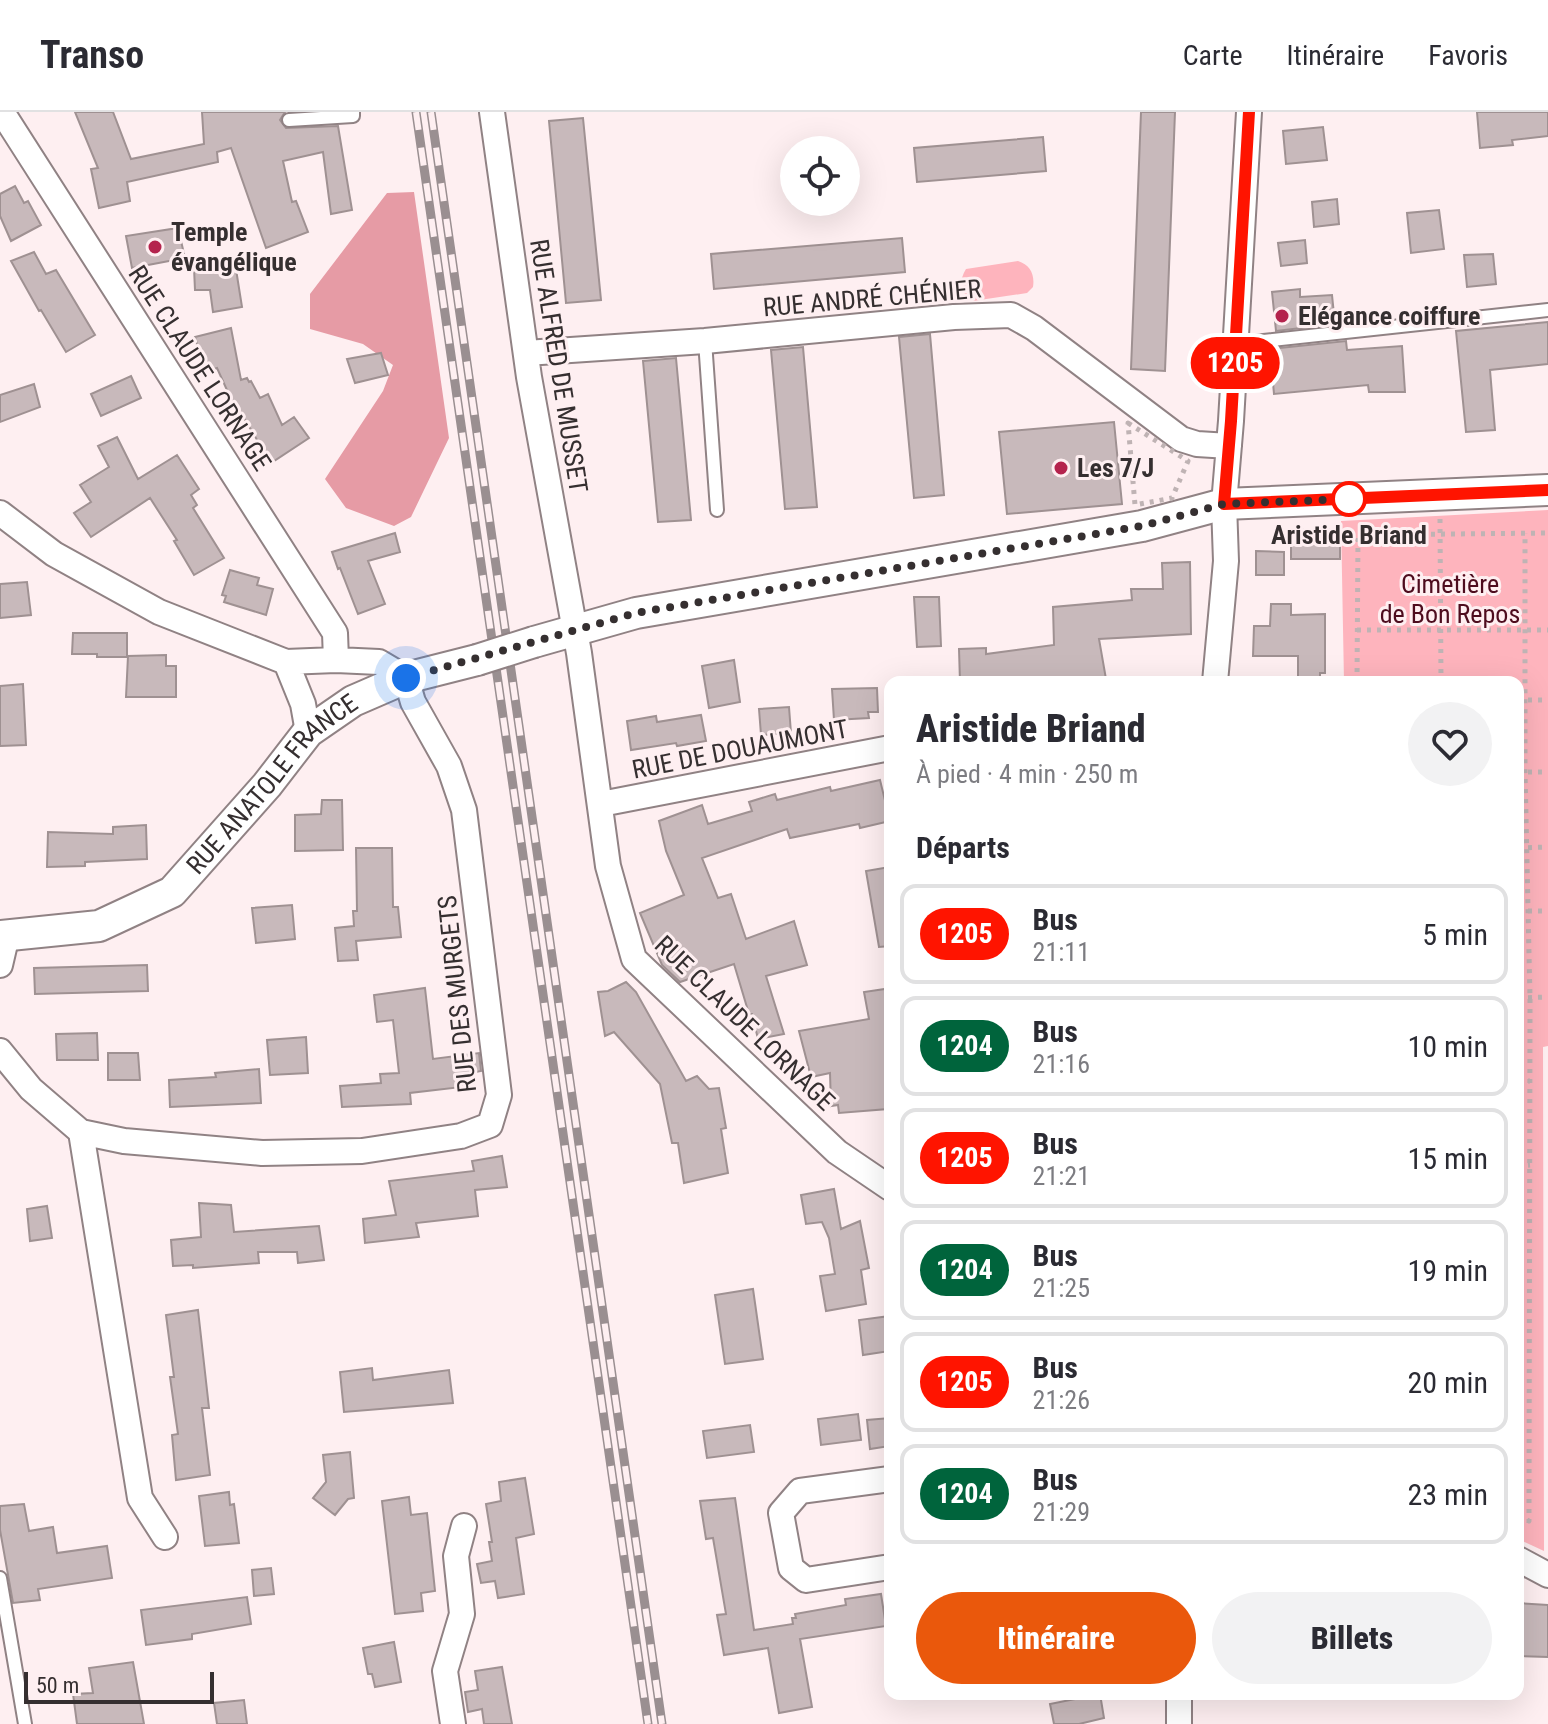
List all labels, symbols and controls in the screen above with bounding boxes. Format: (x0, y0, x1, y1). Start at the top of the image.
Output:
text: Transo (40, 33, 144, 77)
text: Carte (1183, 39, 1243, 72)
text: Itinéraire (1287, 39, 1384, 72)
text: Favoris (1428, 39, 1508, 72)
map controls (780, 136, 860, 216)
button: locate (780, 136, 860, 216)
place label: Temple évangélique (171, 217, 297, 277)
street label: RUE ALFRED DE MUSSET (524, 237, 594, 495)
marker: Temple évangélique (146, 238, 164, 256)
street label: RUE CLAUDE LORNAGE (123, 260, 277, 476)
street label: RUE ANDRÉ CHÉNIER (762, 273, 983, 322)
place label: Elégance coiffure (1298, 301, 1480, 331)
marker: Elégance coiffure (1273, 307, 1291, 325)
line badge: 1205 (1179, 337, 1291, 389)
text: 1205 (1207, 346, 1263, 379)
place label: Les 7/J (1077, 453, 1154, 483)
marker: Les 7/J (1052, 459, 1070, 477)
marker: Aristide Briand (1332, 482, 1366, 516)
place label: Aristide Briand (1271, 520, 1427, 550)
park label: Cimetière de Bon Repos (1380, 569, 1520, 629)
your location (386, 658, 426, 698)
street label: RUE ANATOLE FRANCE (180, 688, 363, 880)
button: heart (1408, 702, 1492, 786)
text: Aristide Briand (916, 707, 1146, 751)
street label: RUE DE DOUAUMONT (629, 713, 851, 785)
text: À pied · 4 min · 250 m (916, 759, 1138, 789)
text: Départs (916, 830, 1010, 865)
street label: RUE DES MURGETS (432, 894, 482, 1094)
text: Bus (1033, 902, 1078, 937)
text: 1205 (936, 917, 993, 950)
text: 5 min (1422, 917, 1488, 952)
street label: RUE CLAUDE LORNAGE (649, 929, 841, 1117)
text: 21:11 (1033, 937, 1090, 967)
text: Bus (1033, 1014, 1078, 1049)
text: 1204 (936, 1029, 993, 1062)
text: 10 min (1407, 1029, 1488, 1064)
text: 21:16 (1033, 1049, 1090, 1079)
text: Bus (1033, 1126, 1078, 1161)
text: 1205 (936, 1141, 993, 1174)
text: 15 min (1407, 1141, 1488, 1176)
text: 21:21 (1033, 1161, 1090, 1191)
text: Bus (1033, 1238, 1078, 1273)
text: 1204 (936, 1253, 993, 1286)
text: 19 min (1407, 1253, 1488, 1288)
text: 21:25 (1033, 1273, 1090, 1303)
text: Bus (1033, 1350, 1078, 1385)
text: 1205 (936, 1365, 993, 1398)
text: 20 min (1407, 1365, 1488, 1400)
text: 21:26 (1033, 1385, 1090, 1415)
text: Bus (1033, 1462, 1078, 1497)
text: 1204 (936, 1477, 993, 1510)
text: 23 min (1407, 1477, 1488, 1512)
text: 21:29 (1033, 1497, 1090, 1527)
button: Itinéraire (916, 1592, 1196, 1684)
button: Billets (1212, 1592, 1492, 1684)
scale bar (24, 1668, 214, 1704)
text: 50 m (36, 1673, 79, 1698)

